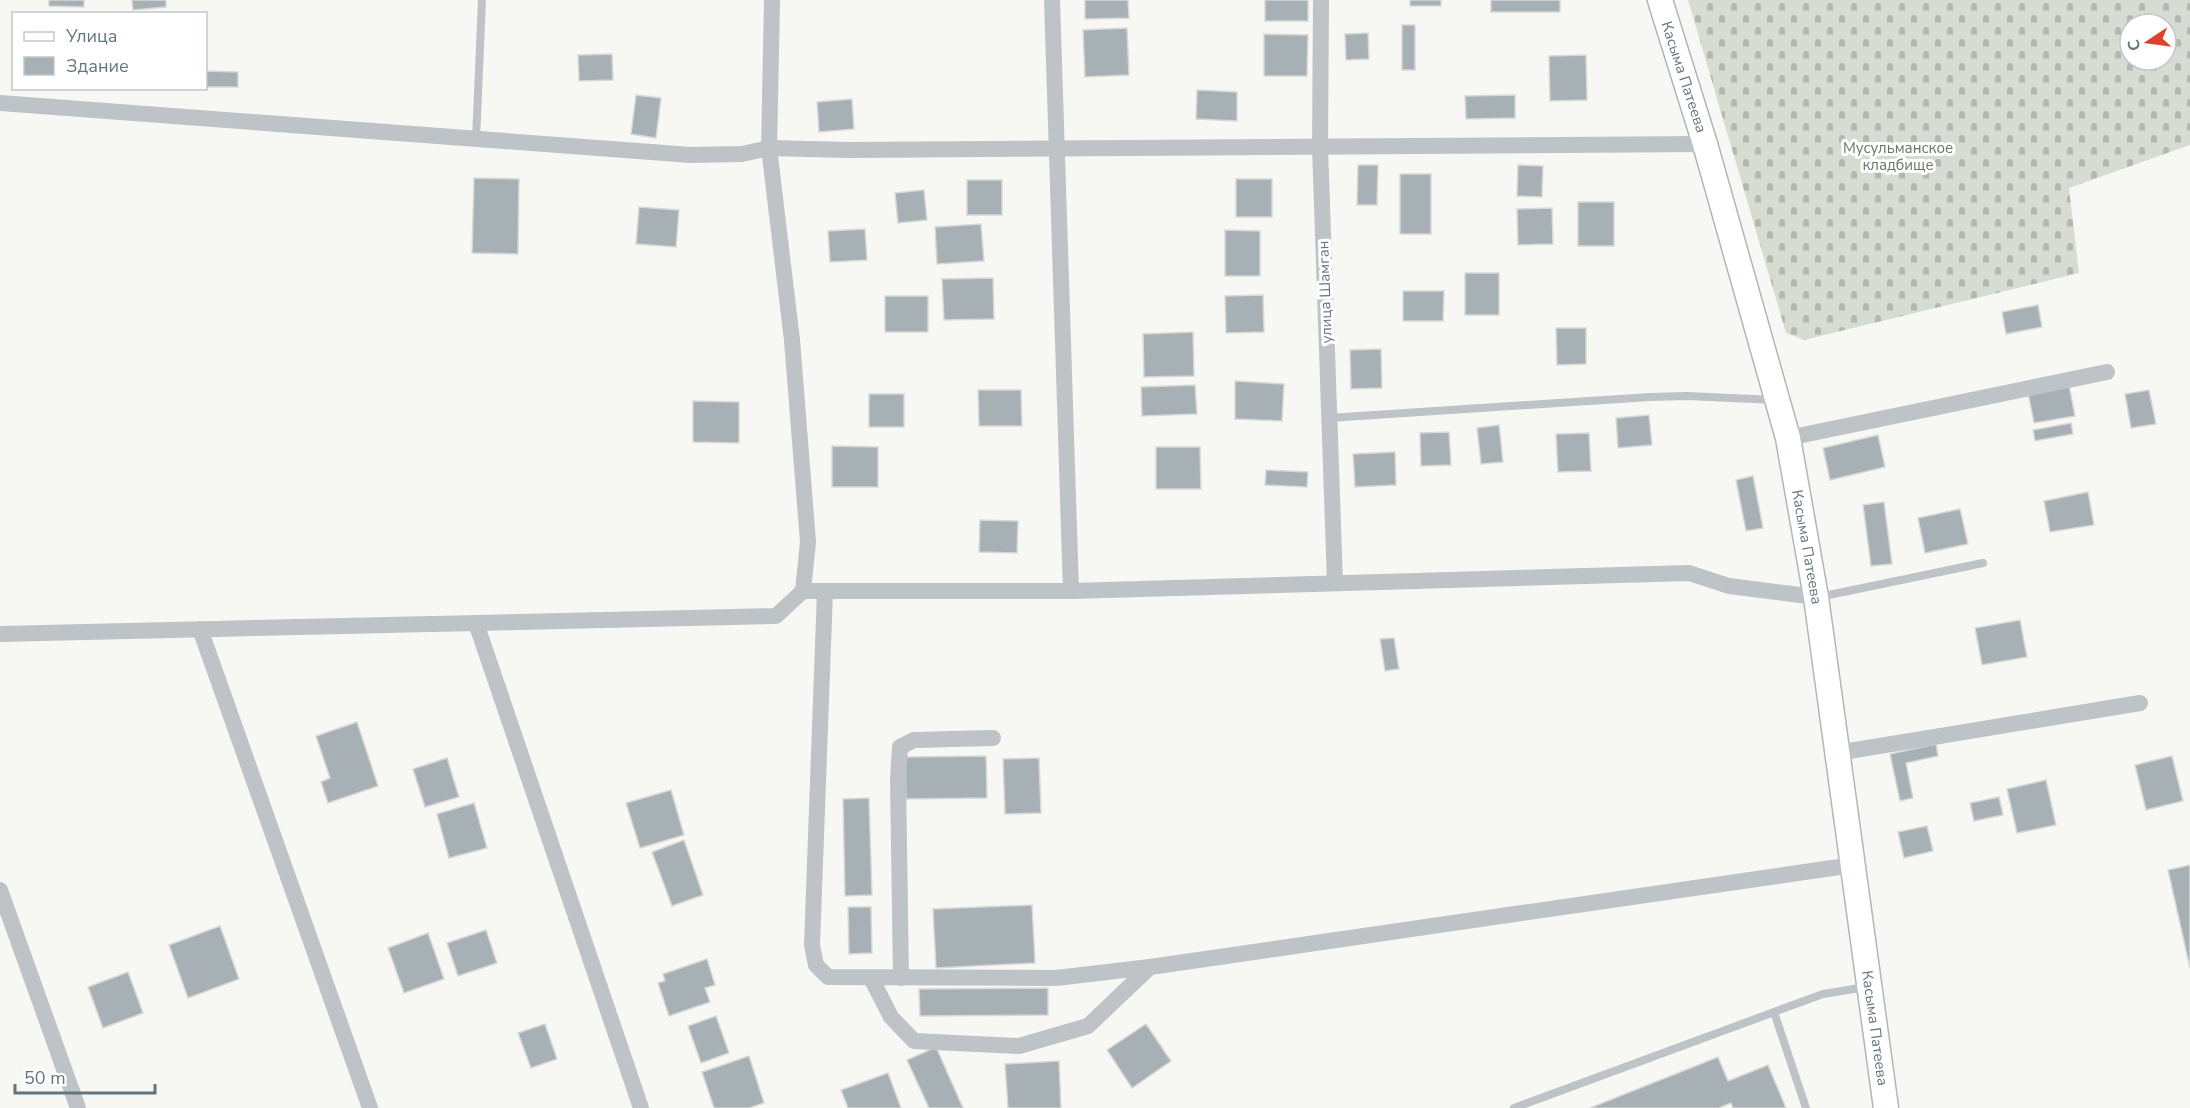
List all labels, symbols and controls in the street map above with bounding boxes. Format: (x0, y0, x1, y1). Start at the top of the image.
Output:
legend (12, 12, 207, 90)
north arrow (2118, 12, 2178, 72)
street label: Касыма Патеева (1657, 19, 1711, 135)
text: Улица (65, 24, 117, 48)
text: С (2122, 37, 2146, 53)
text: Здание (66, 54, 129, 78)
park label: Мусульманское кладбище (1843, 138, 1953, 175)
street label: улица Шамган (1313, 240, 1337, 344)
street label: Касыма Патеева (1787, 488, 1827, 606)
street label: Касыма Патеева (1857, 969, 1893, 1087)
scale bar (15, 1057, 154, 1095)
text: 50 m (24, 1066, 66, 1090)

